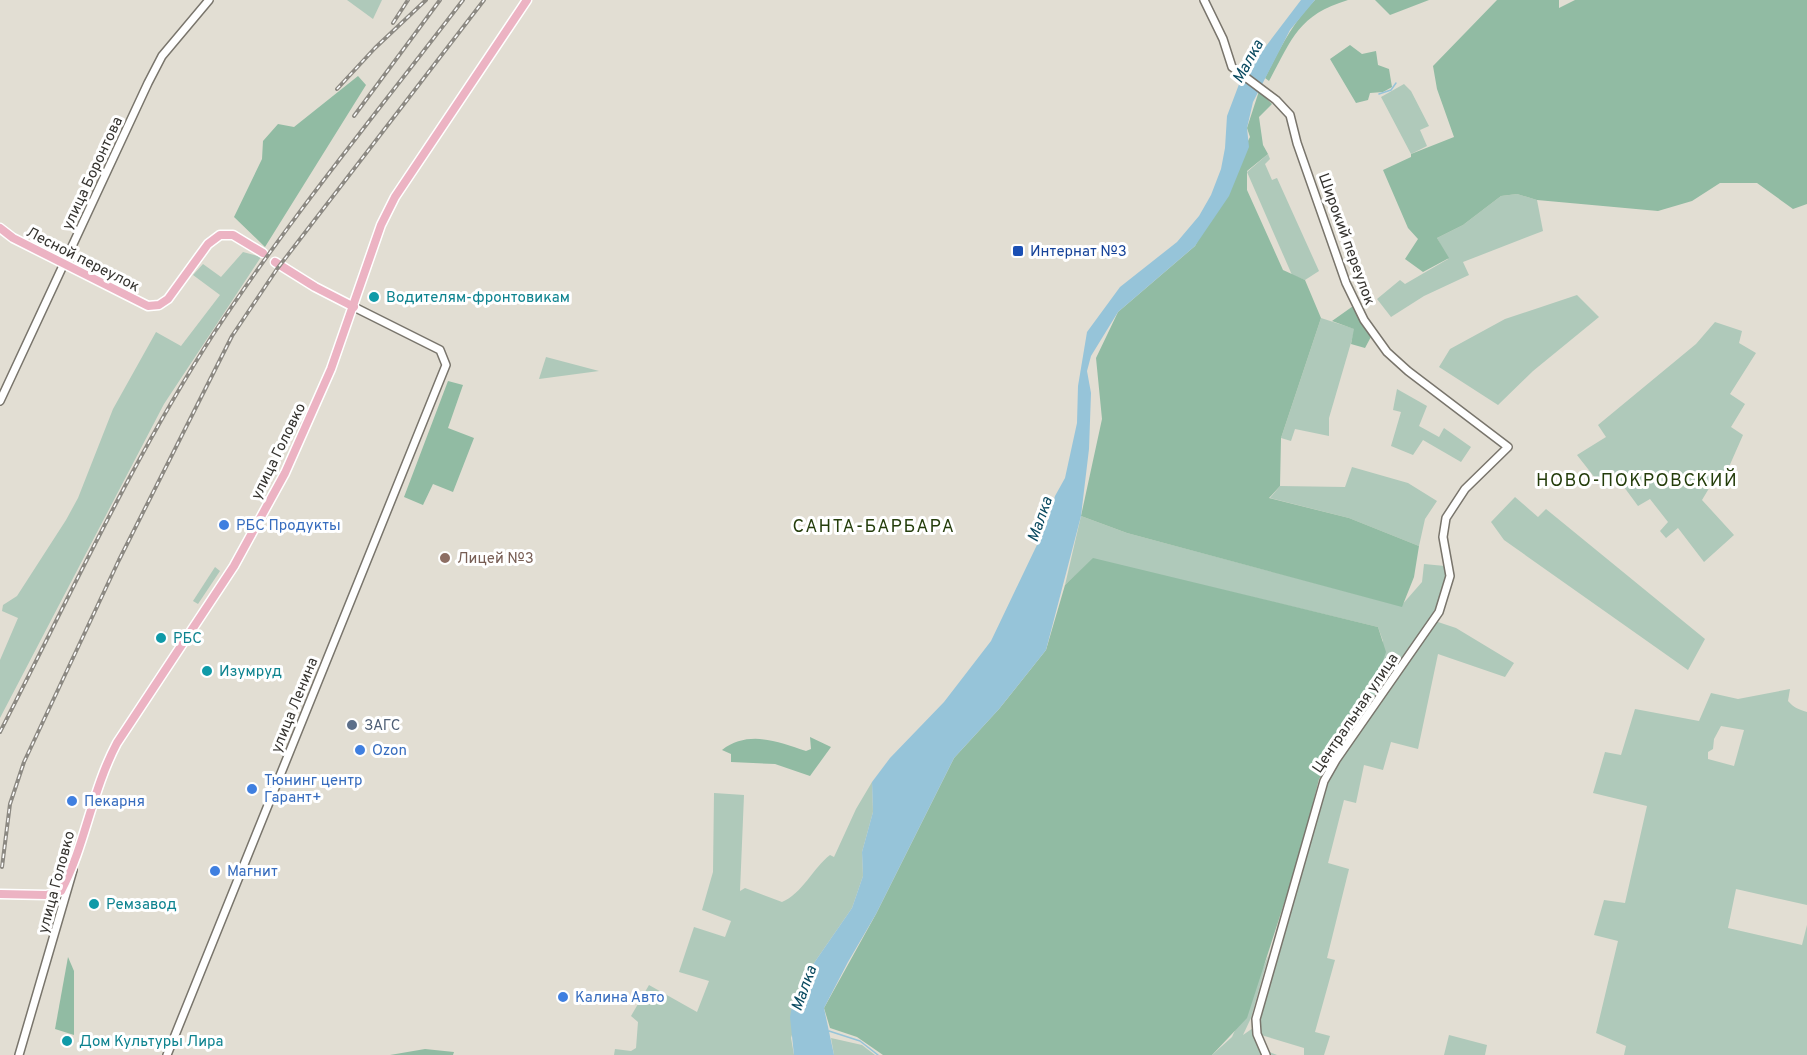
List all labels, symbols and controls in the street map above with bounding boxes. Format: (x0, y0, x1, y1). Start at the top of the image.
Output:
water label: Малка (1229, 36, 1269, 87)
street label: улица Боронтова (59, 114, 128, 233)
street label: Широкий переулок (1313, 171, 1378, 308)
street label: Лесной переулок (22, 224, 142, 297)
place label: Интернат №3 (1030, 243, 1127, 262)
marker: Интернат №3 (1011, 244, 1025, 258)
place label: Водителям-фронтовикам (386, 289, 570, 308)
marker: Водителям-фронтовикам (367, 290, 381, 304)
street label: улица Головко (248, 400, 311, 503)
district label: НОВО-ПОКРОВСКИЙ (1536, 468, 1738, 493)
water label: Малка (1024, 494, 1058, 545)
district label: САНТА-БАРБАРА (792, 516, 956, 539)
place label: РБС Продукты (236, 517, 341, 536)
marker: РБС Продукты (217, 518, 231, 532)
place label: Лицей №3 (457, 550, 534, 569)
marker: Лицей №3 (438, 551, 452, 565)
place label: РБС (173, 630, 202, 649)
marker: РБС (154, 631, 168, 645)
street label: Центральная улица (1309, 650, 1403, 777)
street label: улица Ленина (268, 655, 323, 756)
place label: Изумруд (219, 663, 282, 682)
marker: Изумруд (200, 664, 214, 678)
place label: ЗАГС (364, 717, 400, 736)
marker: ЗАГС (345, 718, 359, 732)
place label: Ozon (372, 742, 407, 761)
marker: Ozon (353, 743, 367, 757)
place label: Тюнинг центр Гарант+ (264, 772, 363, 808)
marker: Тюнинг центр Гарант+ (245, 782, 259, 796)
place label: Пекарня (84, 793, 145, 812)
marker: Пекарня (65, 794, 79, 808)
street label: улица Головко (35, 829, 80, 936)
place label: Магнит (227, 863, 278, 882)
marker: Магнит (208, 864, 222, 878)
place label: Ремзавод (106, 896, 177, 915)
marker: Ремзавод (87, 897, 101, 911)
water label: Малка (787, 963, 823, 1014)
place label: Калина Авто (575, 989, 665, 1008)
marker: Калина Авто (556, 990, 570, 1004)
place label: Дом Культуры Лира (79, 1033, 223, 1052)
marker: Дом Культуры Лира (60, 1034, 74, 1048)

